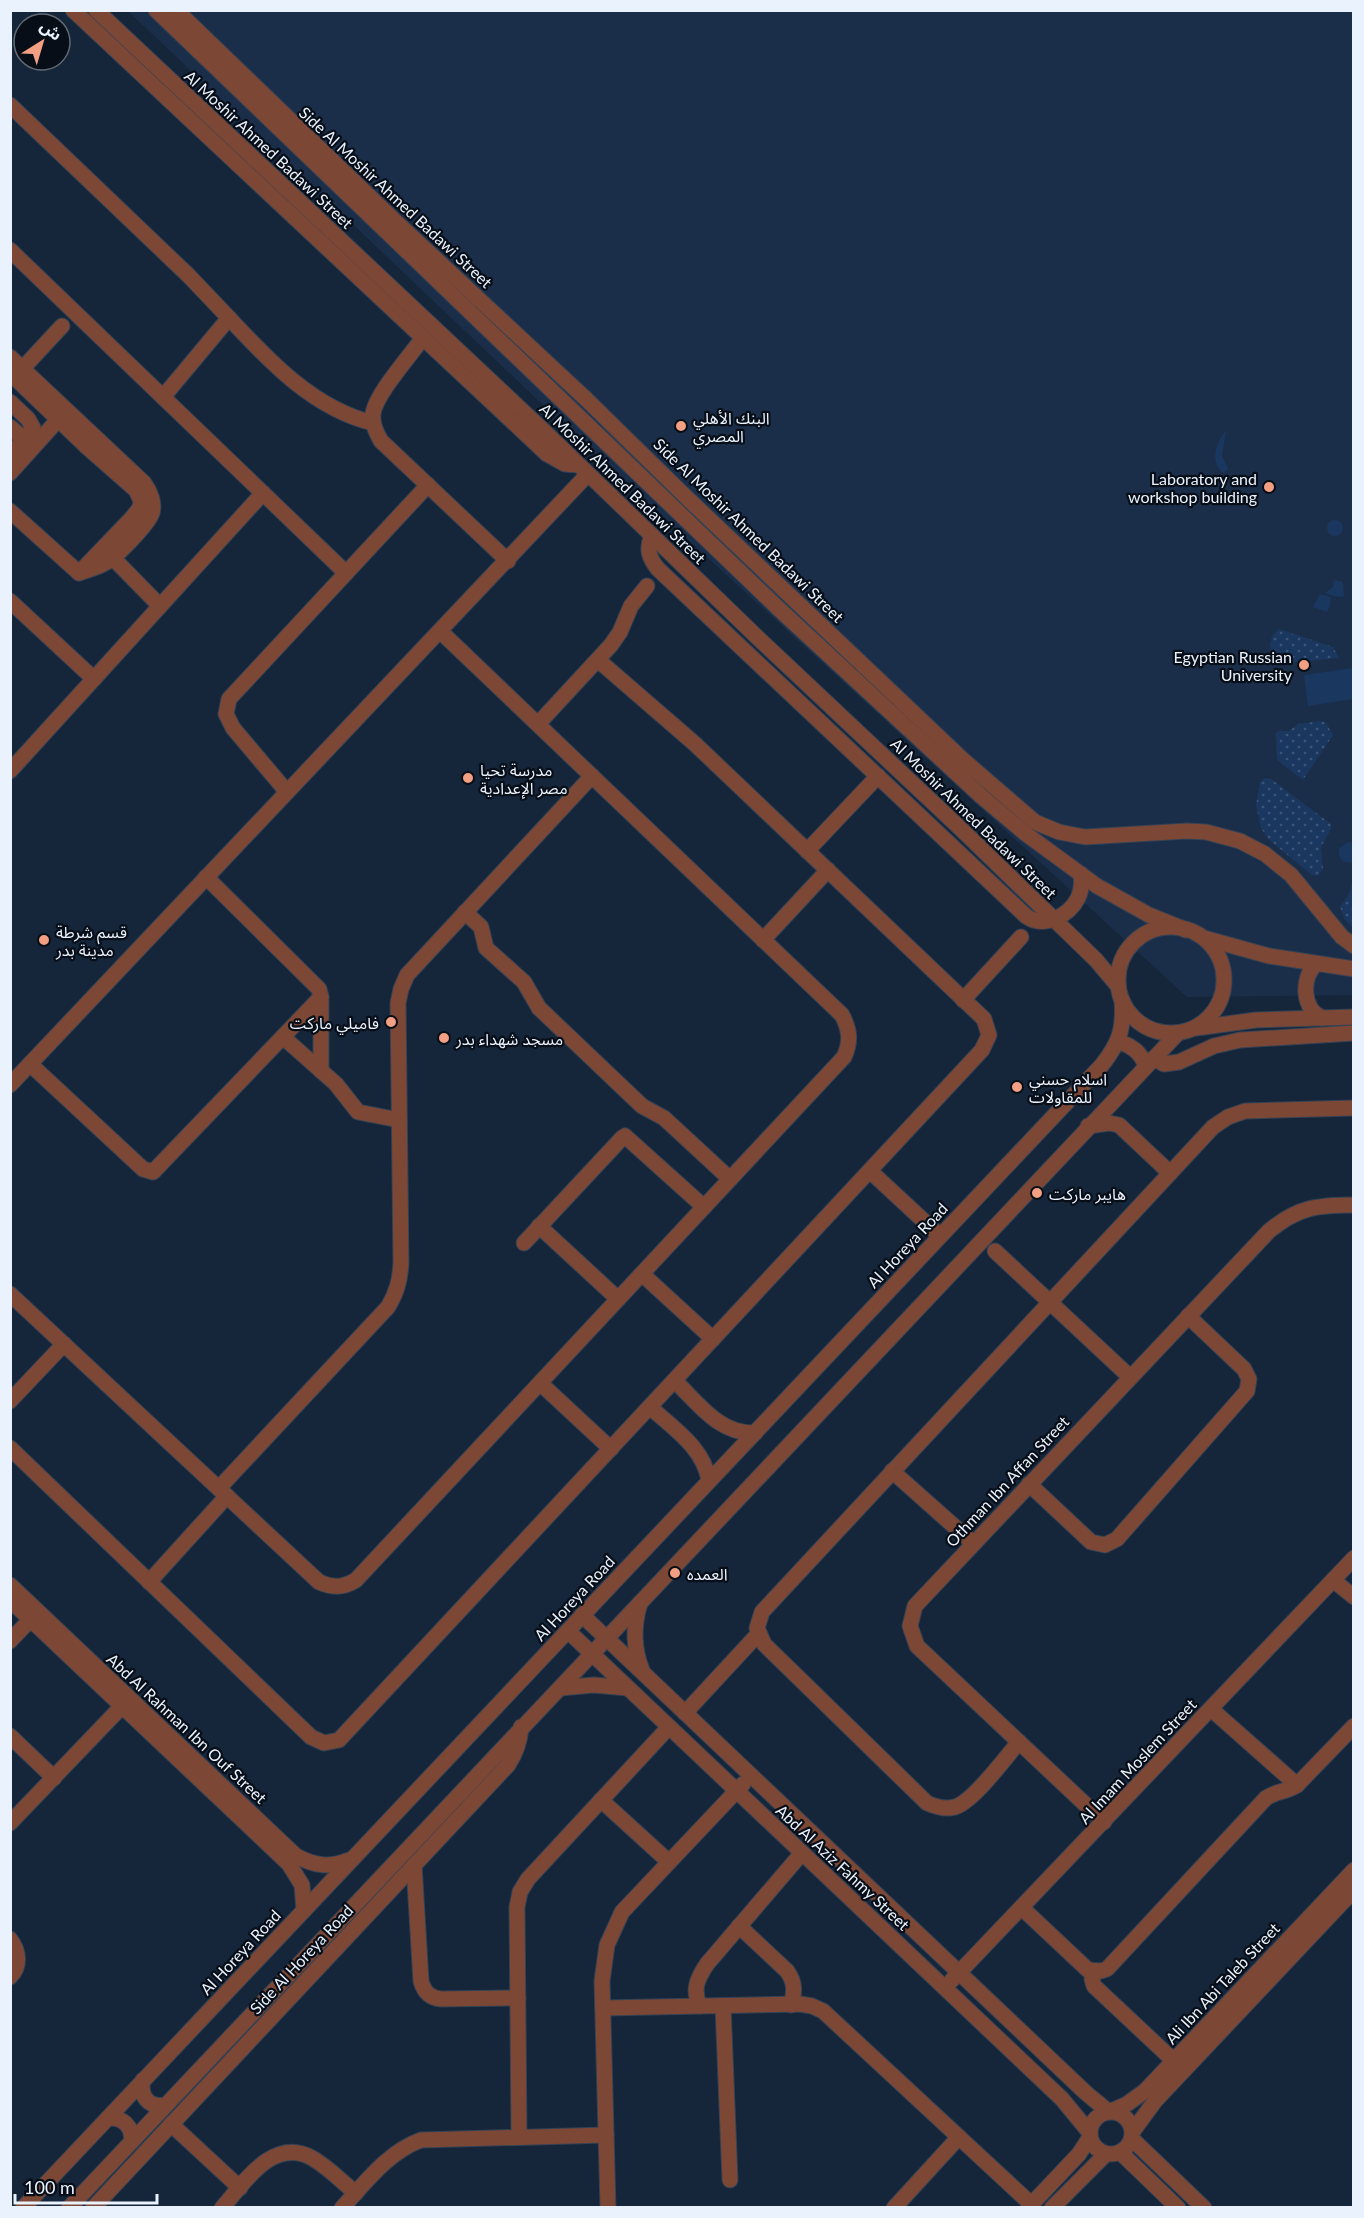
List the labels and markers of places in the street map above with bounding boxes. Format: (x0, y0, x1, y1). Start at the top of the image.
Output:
place label: البنك الأهلي المصري (693, 408, 770, 448)
marker: البنك الأهلي المصري (674, 419, 688, 433)
place label: Laboratory and workshop building (1128, 469, 1257, 506)
marker: Laboratory and workshop building (1262, 480, 1276, 494)
place label: Egyptian Russian University (1174, 647, 1293, 684)
marker: Egyptian Russian University (1297, 658, 1311, 672)
place label: مدرسة تحيا مصر الإعدادية (480, 760, 568, 799)
marker: مدرسة تحيا مصر الإعدادية (461, 771, 475, 785)
place label: قسم شرطة مدينة بدر (55, 922, 127, 960)
marker: قسم شرطة مدينة بدر (37, 933, 51, 947)
place label: فاميلي ماركت (290, 1013, 379, 1035)
marker: فاميلي ماركت (384, 1015, 398, 1029)
place label: مسجد شهداء بدر (455, 1029, 563, 1049)
marker: مسجد شهداء بدر (437, 1031, 451, 1045)
place label: اسلام حسني للمقاولات (1029, 1069, 1107, 1107)
marker: اسلام حسني للمقاولات (1010, 1080, 1024, 1094)
place label: هايبر ماركت (1049, 1184, 1126, 1204)
marker: هايبر ماركت (1030, 1186, 1044, 1200)
place label: العمده (687, 1564, 728, 1583)
marker: العمده (668, 1566, 682, 1580)

